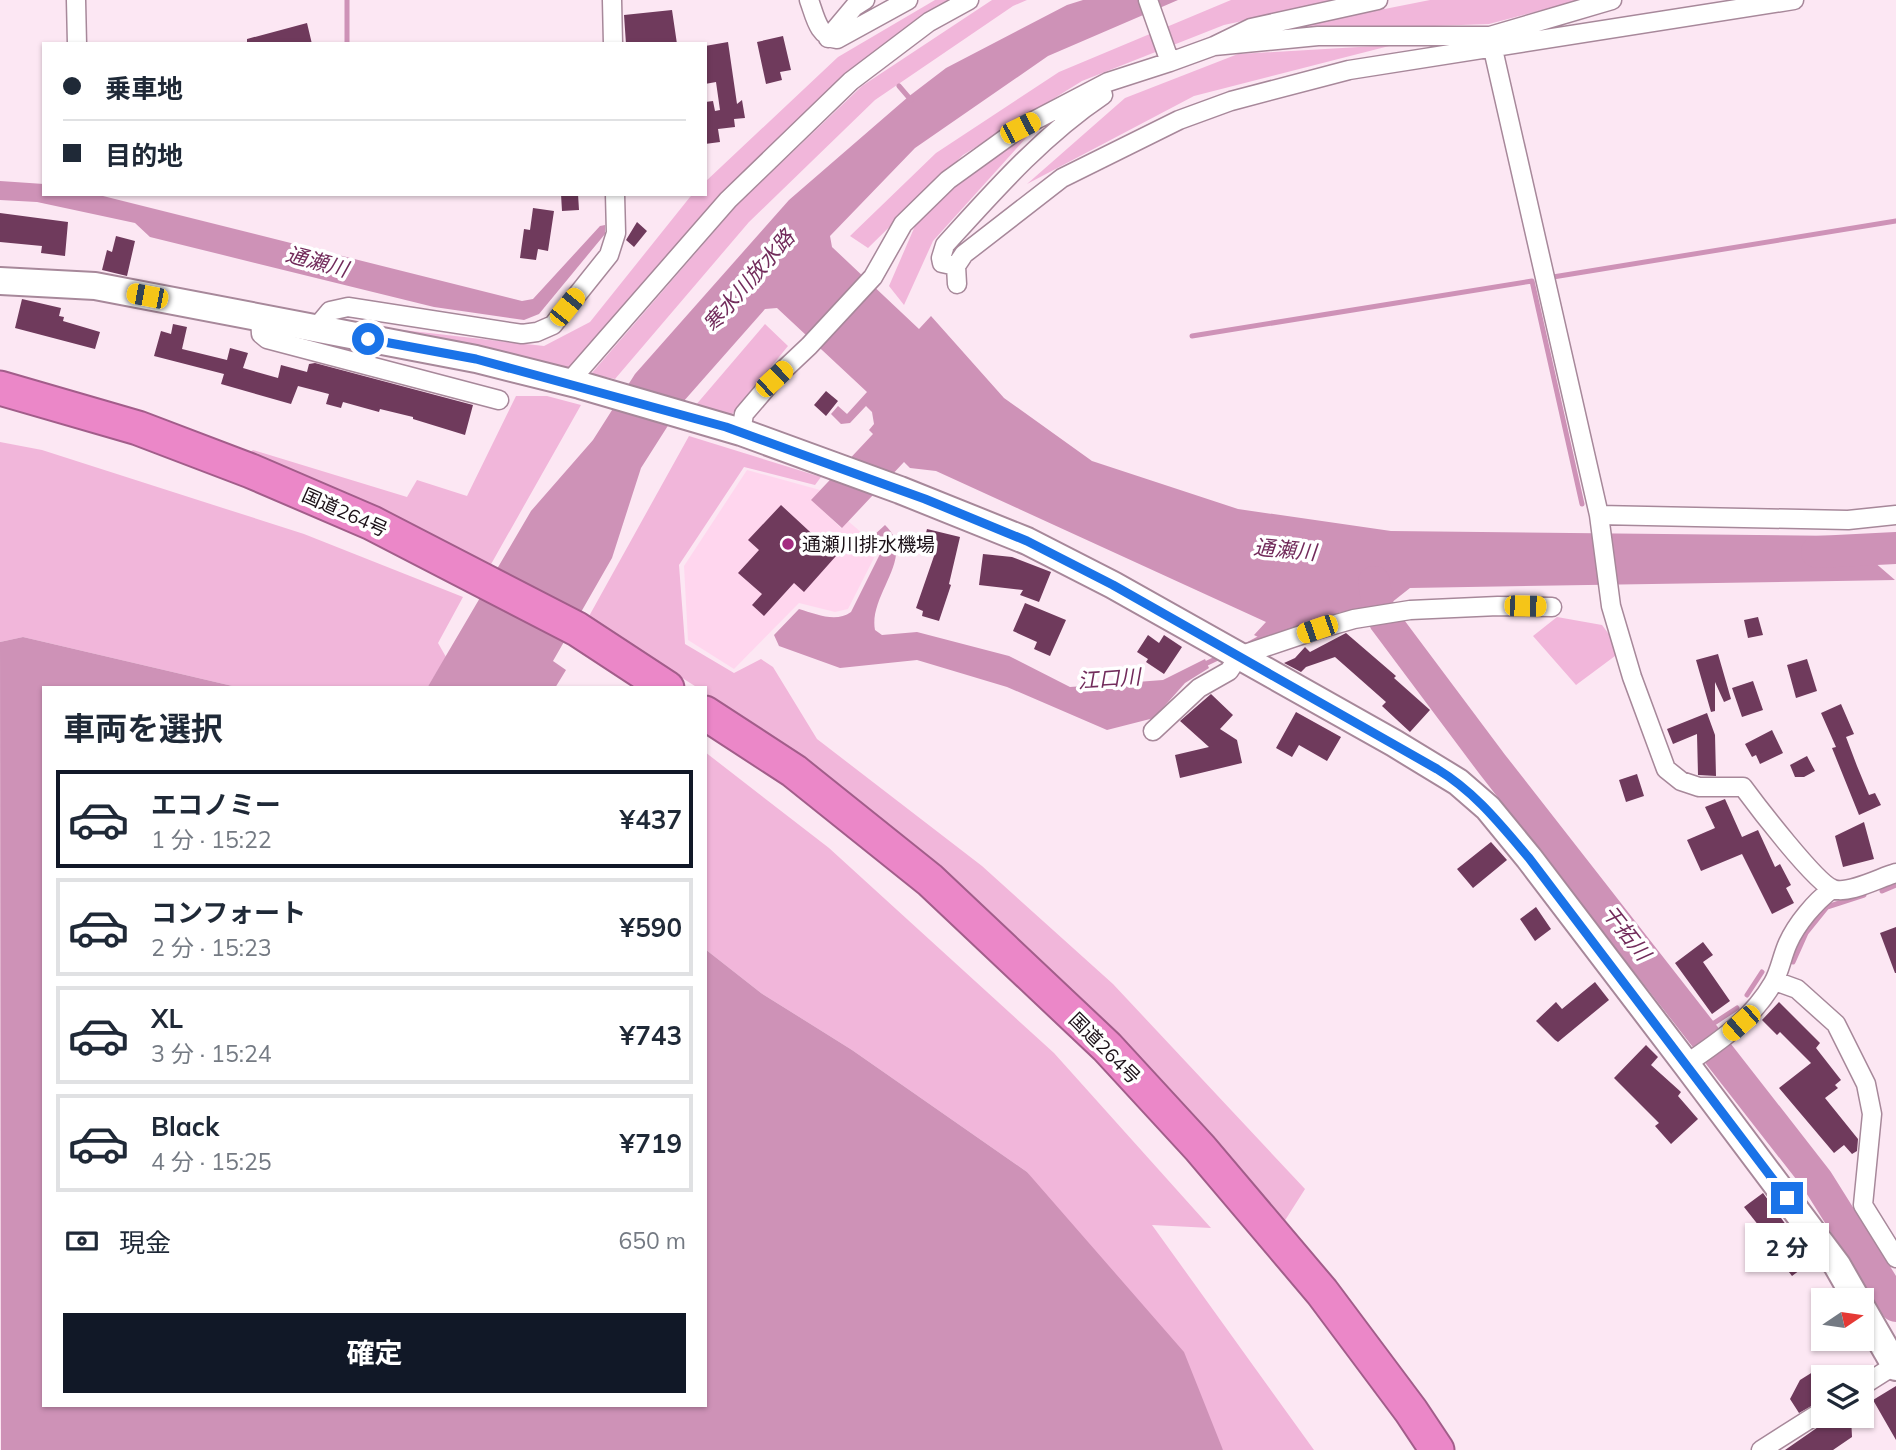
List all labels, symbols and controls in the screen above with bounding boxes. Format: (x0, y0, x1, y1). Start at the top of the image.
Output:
text: 乗車地 (105, 72, 183, 105)
car (997, 109, 1044, 147)
text: 目的地 (105, 139, 183, 172)
water label: 寒水川放水路 (697, 223, 801, 336)
water label: 通瀬川 (283, 240, 353, 282)
car (125, 282, 170, 310)
car (546, 284, 589, 330)
route start (352, 323, 384, 355)
car (752, 357, 797, 401)
street label: 国道264号 (298, 482, 392, 542)
place label: 通瀬川排水機場 (802, 532, 935, 556)
water label: 通瀬川 (1253, 533, 1320, 565)
marker: 通瀬川排水機場 (780, 536, 796, 552)
car (1504, 595, 1547, 617)
car (1294, 612, 1341, 646)
water label: 江口川 (1077, 663, 1143, 693)
text: 車両を選択 (63, 708, 223, 748)
icon: car (67, 788, 130, 851)
text: エコノミー (151, 788, 281, 821)
text: ¥437 (620, 803, 682, 836)
text: 1 分 · 15:22 (151, 825, 272, 854)
icon: car (67, 896, 130, 959)
text: コンフォート (151, 896, 306, 929)
water label: 干拓川 (1597, 900, 1658, 967)
text: ¥590 (620, 911, 682, 944)
text: 2 分 · 15:23 (151, 933, 272, 962)
car (1719, 1001, 1764, 1045)
text: XL (151, 1002, 183, 1035)
icon: car (67, 1004, 130, 1067)
street label: 国道264号 (1064, 1007, 1146, 1089)
text: ¥743 (620, 1019, 682, 1052)
text: 3 分 · 15:24 (151, 1039, 272, 1068)
text: Black (151, 1110, 219, 1143)
icon: car (67, 1112, 130, 1175)
text: ¥719 (620, 1127, 682, 1160)
text: 4 分 · 15:25 (151, 1147, 272, 1176)
route end (1771, 1182, 1803, 1214)
icon: cash (63, 1222, 101, 1260)
callout: 2 分 (1745, 1222, 1829, 1272)
text: 現金 (119, 1226, 171, 1259)
text: 650 m (618, 1226, 686, 1255)
text: 2 分 (1765, 1233, 1809, 1262)
north arrow (1811, 1288, 1874, 1351)
map controls (1811, 1288, 1874, 1428)
button: 確定 (63, 1313, 686, 1393)
button: layers (1811, 1365, 1874, 1428)

